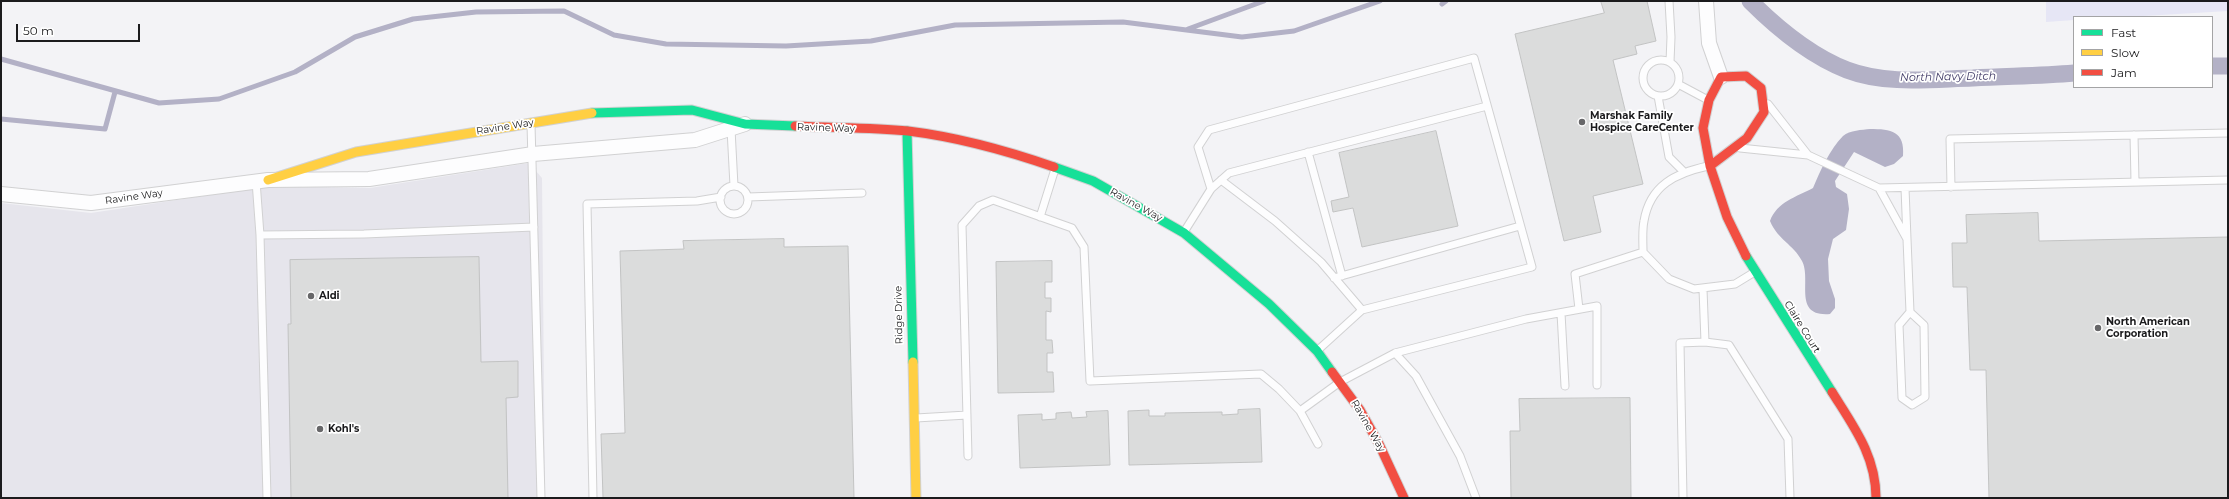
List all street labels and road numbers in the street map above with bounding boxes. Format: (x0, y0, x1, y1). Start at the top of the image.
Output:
street label: Ravine Way (475, 117, 535, 137)
street label: Ravine Way (797, 121, 855, 135)
street label: Ravine Way (1108, 186, 1164, 224)
street label: Ravine Way (104, 187, 164, 207)
street label: Ridge Drive (892, 286, 906, 344)
street label: Claire Court (1781, 299, 1823, 355)
street label: Ravine Way (1348, 398, 1388, 454)

